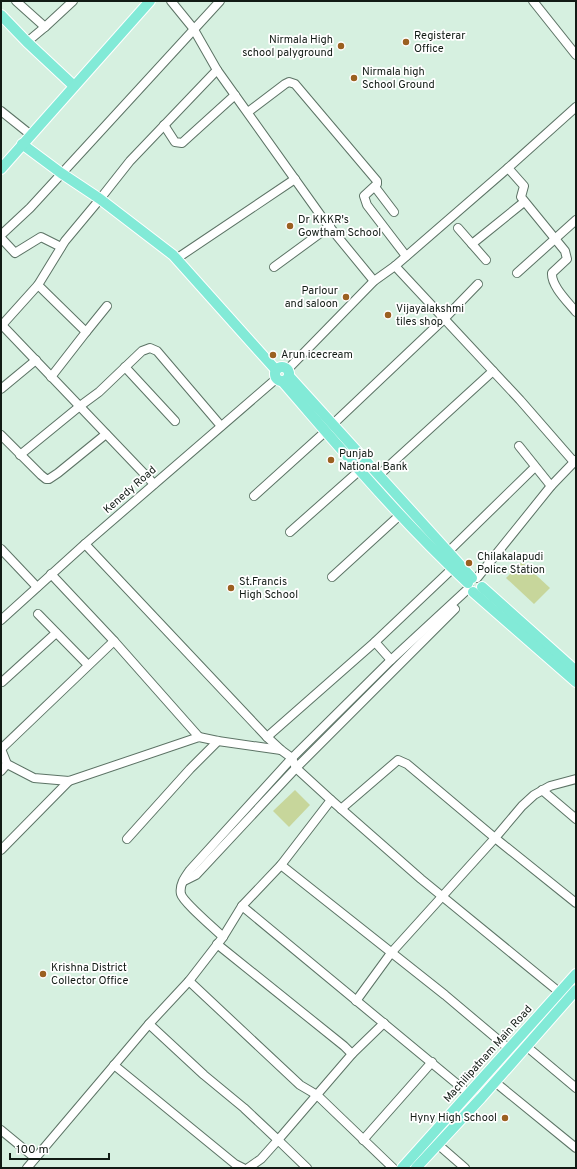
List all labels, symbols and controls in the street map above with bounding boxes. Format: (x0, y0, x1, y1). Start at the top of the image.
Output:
place label: Registerar Office (414, 29, 466, 56)
place label: Nirmala High school palyground (242, 33, 333, 60)
marker: Registerar Office (401, 37, 411, 47)
marker: Nirmala High school palyground (336, 41, 346, 51)
place label: Nirmala high School Ground (362, 65, 435, 92)
marker: Nirmala high School Ground (349, 73, 359, 83)
place label: Dr KKKR's Gowtham School (298, 213, 381, 240)
marker: Dr KKKR's Gowtham School (285, 221, 295, 231)
place label: Parlour and saloon (285, 284, 339, 311)
marker: Parlour and saloon (341, 292, 351, 302)
place label: Vijayalakshmi tiles shop (396, 302, 464, 329)
marker: Vijayalakshmi tiles shop (383, 310, 393, 320)
place label: Arun icecream (281, 348, 353, 362)
marker: Arun icecream (268, 350, 278, 360)
place label: Punjab National Bank (339, 447, 408, 474)
marker: Punjab National Bank (326, 455, 336, 465)
street label: Kenedy Road (101, 463, 159, 517)
place label: Chilakalapudi Police Station (477, 550, 545, 577)
marker: Chilakalapudi Police Station (464, 558, 474, 568)
place label: St.Francis High School (239, 575, 298, 602)
marker: St.Francis High School (226, 583, 236, 593)
place label: Krishna District Collector Office (51, 961, 128, 988)
marker: Krishna District Collector Office (38, 969, 48, 979)
street label: Machilipatnam Main Road (441, 1003, 535, 1105)
place label: Hyny High School (410, 1111, 497, 1125)
marker: Hyny High School (500, 1113, 510, 1123)
scale bar (10, 1135, 109, 1161)
text: 100 m (16, 1142, 49, 1158)

